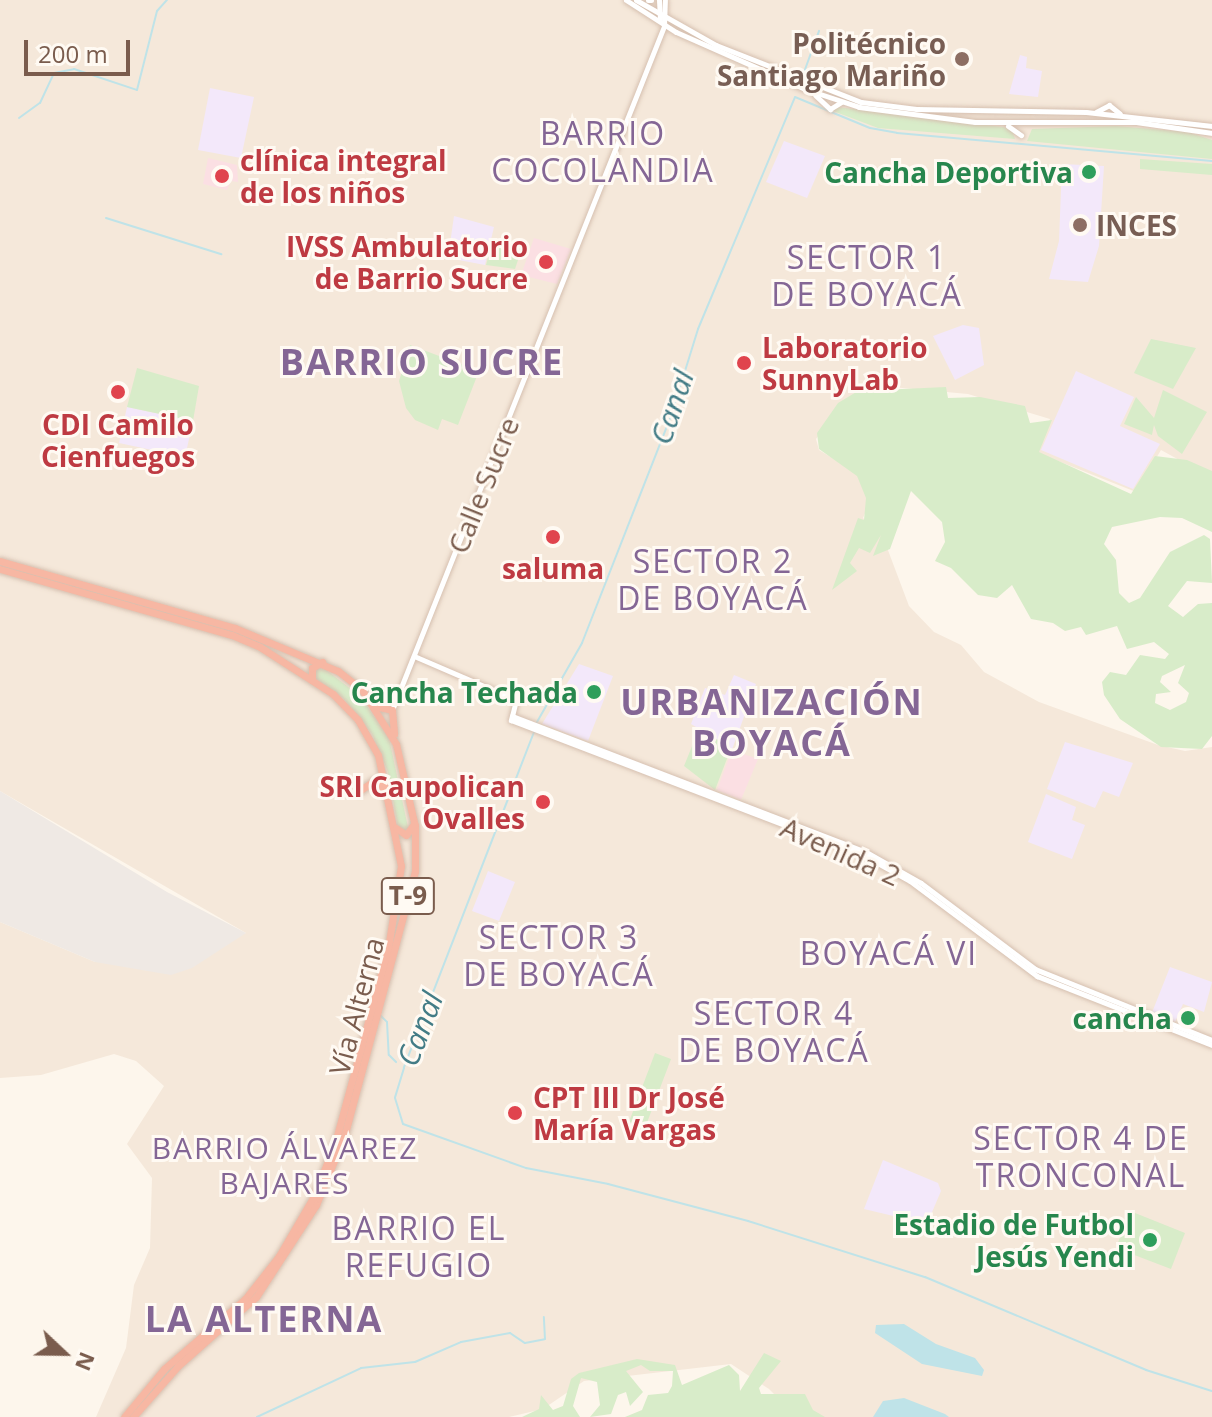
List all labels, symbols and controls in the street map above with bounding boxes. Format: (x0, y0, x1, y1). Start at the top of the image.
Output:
scale bar (28, 24, 134, 74)
place label: Politécnico Santiago Mariño (717, 26, 946, 92)
text: 200 m (38, 37, 108, 70)
marker: Politécnico Santiago Mariño (953, 50, 971, 68)
district label: BARRIO COCOLANDIA (491, 115, 715, 190)
place label: clínica integral de los niños (240, 143, 447, 209)
place label: Cancha Deportiva (824, 155, 1073, 189)
marker: Cancha Deportiva (1080, 163, 1098, 181)
marker: clínica integral de los niños (211, 165, 233, 187)
place label: INCES (1096, 208, 1177, 242)
marker: INCES (1071, 216, 1089, 234)
place label: IVSS Ambulatorio de Barrio Sucre (286, 229, 528, 295)
district label: SECTOR 1 DE BOYACÁ (771, 239, 963, 314)
marker: IVSS Ambulatorio de Barrio Sucre (535, 251, 557, 273)
place label: Laboratorio SunnyLab (762, 330, 927, 396)
district label: BARRIO SUCRE (280, 340, 564, 384)
marker: Laboratorio SunnyLab (733, 352, 755, 374)
water label: Canal (643, 365, 701, 449)
marker: CDI Camilo Cienfuegos (107, 381, 129, 403)
place label: CDI Camilo Cienfuegos (41, 407, 195, 473)
street label: Calle Sucre (441, 412, 525, 558)
marker: saluma (542, 526, 564, 548)
district label: SECTOR 2 DE BOYACÁ (617, 543, 809, 618)
place label: saluma (502, 551, 604, 585)
place label: Cancha Techada (351, 675, 578, 709)
district label: URBANIZACIÓN BOYACÁ (620, 679, 924, 764)
marker: Cancha Techada (585, 683, 603, 701)
place label: SRI Caupolican Ovalles (320, 769, 525, 835)
marker: SRI Caupolican Ovalles (532, 791, 554, 813)
street label: Avenida 2 (776, 810, 906, 892)
road number: T-9 (380, 874, 436, 918)
district label: SECTOR 3 DE BOYACÁ (463, 919, 655, 994)
street label: Vía Alterna (321, 933, 391, 1079)
district label: BOYACÁ VI (800, 934, 978, 972)
water label: Canal (390, 987, 450, 1071)
district label: SECTOR 4 DE BOYACÁ (678, 995, 870, 1070)
place label: cancha (1073, 1001, 1172, 1035)
marker: cancha (1179, 1009, 1197, 1027)
place label: CPT III Dr José María Vargas (533, 1080, 725, 1146)
marker: CPT III Dr José María Vargas (504, 1102, 526, 1124)
district label: SECTOR 4 DE TRONCONAL (973, 1120, 1189, 1195)
district label: BARRIO ÁLVAREZ BAJARES (152, 1130, 418, 1200)
place label: Estadio de Futbol Jesús Yendi (893, 1207, 1134, 1273)
district label: BARRIO EL REFUGIO (331, 1210, 507, 1285)
marker: Estadio de Futbol Jesús Yendi (1141, 1231, 1159, 1249)
district label: LA ALTERNA (145, 1297, 383, 1341)
north arrow (24, 1313, 104, 1393)
text: N (69, 1348, 104, 1376)

